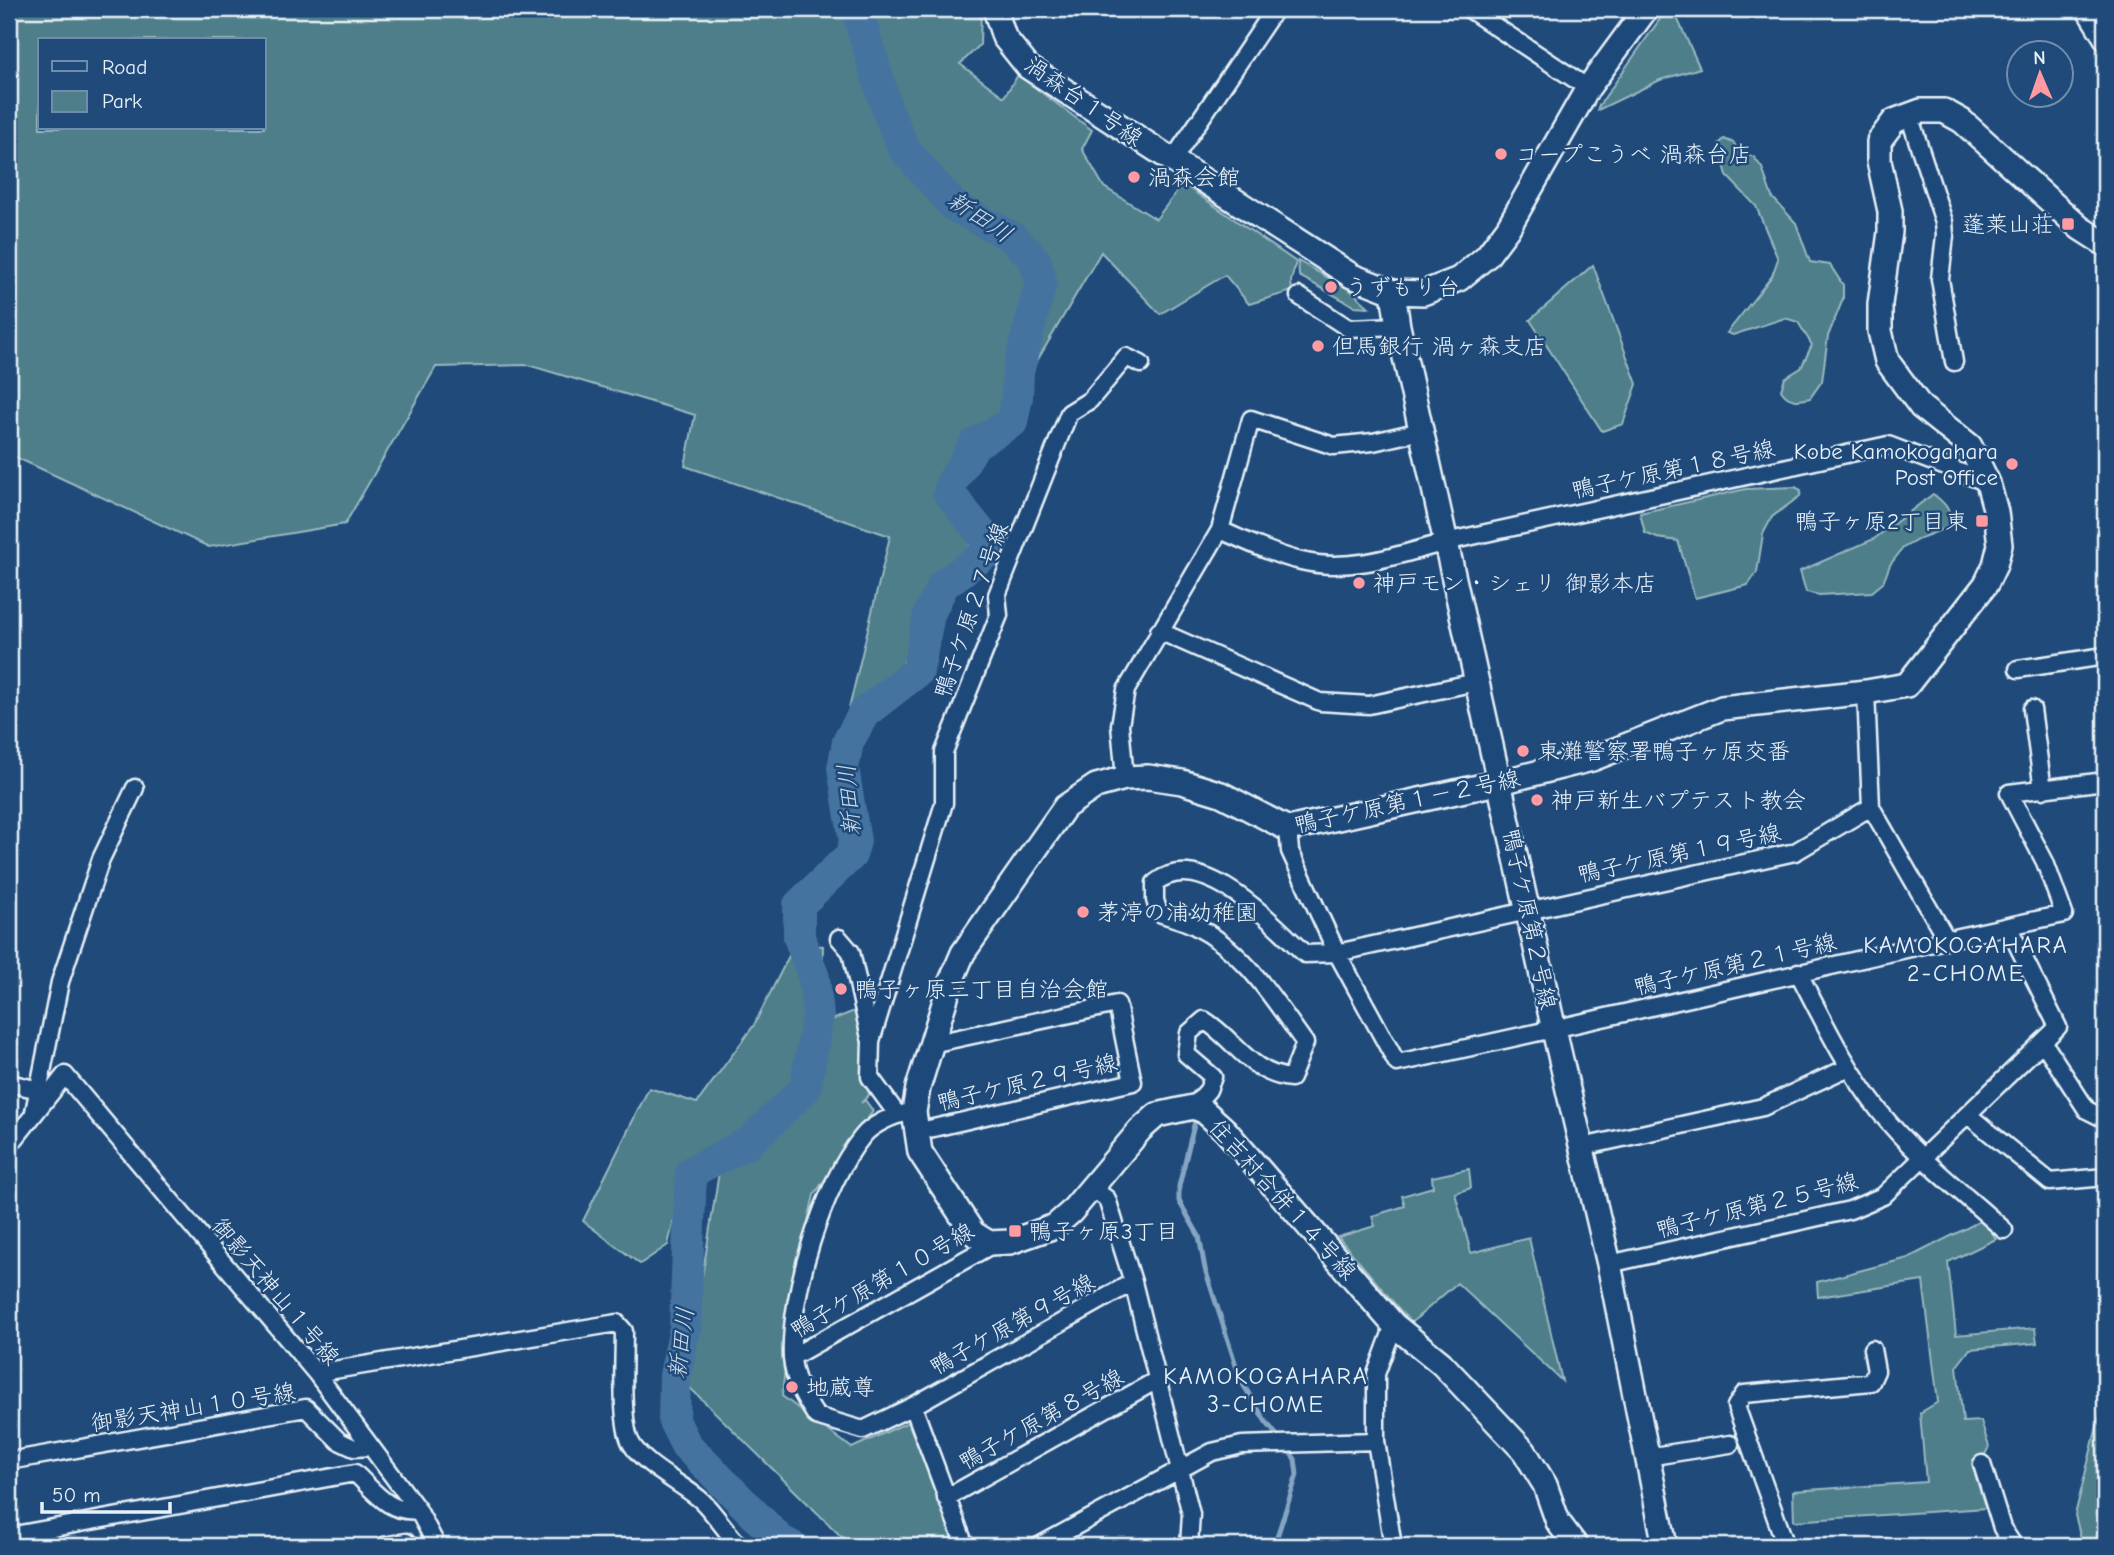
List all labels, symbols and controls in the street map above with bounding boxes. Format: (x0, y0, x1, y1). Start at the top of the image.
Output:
legend (38, 38, 266, 130)
north arrow (2006, 38, 2076, 108)
text: N (2033, 47, 2046, 69)
street label: 渦森台１号線 (1019, 51, 1148, 152)
text: Road (102, 55, 147, 79)
text: Park (102, 89, 142, 113)
place label: コープこうべ 渦森台店 (1515, 141, 1752, 168)
marker: コープこうべ 渦森台店 (1493, 146, 1509, 162)
place label: 渦森会館 (1148, 164, 1240, 191)
marker: 渦森会館 (1126, 169, 1142, 185)
water label: 新田川 (942, 185, 1018, 249)
place label: 蓬莱山荘 (1962, 211, 2054, 238)
marker: 蓬莱山荘 (2060, 216, 2076, 232)
place label: うずもり台 (1345, 274, 1460, 301)
marker: うずもり台 (1323, 279, 1339, 295)
place label: 但馬銀行 渦ヶ森支店 (1332, 333, 1547, 360)
marker: 但馬銀行 渦ヶ森支店 (1310, 338, 1326, 354)
street label: 鴨子ケ原第１８号線 (1569, 435, 1777, 504)
place label: Kobe Kamokogahara Post Office (1794, 438, 1998, 491)
marker: Kobe Kamokogahara Post Office (2004, 456, 2020, 472)
place label: 鴨子ヶ原2丁目東 (1795, 508, 1968, 535)
marker: 鴨子ヶ原2丁目東 (1974, 513, 1990, 529)
street label: 鴨子ケ原２７号線 (929, 519, 1014, 702)
place label: 神戸モン・シェリ 御影本店 (1373, 570, 1657, 597)
marker: 神戸モン・シェリ 御影本店 (1351, 575, 1367, 591)
place label: 東灘警察署鴨子ヶ原交番 (1537, 738, 1790, 765)
marker: 東灘警察署鴨子ヶ原交番 (1515, 743, 1531, 759)
water label: 新田川 (832, 763, 866, 837)
street label: 鴨子ケ原第１－２号線 (1292, 764, 1522, 839)
place label: 神戸新生バプテスト教会 (1551, 787, 1806, 814)
marker: 神戸新生バプテスト教会 (1529, 792, 1545, 808)
street label: 鴨子ケ原第１９号線 (1575, 819, 1783, 888)
street label: 鴨子ケ原第２号線 (1497, 826, 1562, 1012)
place label: 茅渟の浦幼稚園 (1097, 899, 1258, 926)
marker: 茅渟の浦幼稚園 (1075, 904, 1091, 920)
street label: 鴨子ケ原第２１号線 (1631, 928, 1839, 1001)
district label: KAMOKOGAHARA 2-CHOME (1863, 931, 2069, 987)
place label: 鴨子ヶ原三丁目自治会館 (855, 976, 1108, 1003)
marker: 鴨子ヶ原三丁目自治会館 (833, 981, 849, 997)
street label: 鴨子ケ原２９号線 (934, 1049, 1120, 1116)
street label: 住吉村合併１４号線 (1203, 1113, 1362, 1285)
street label: 鴨子ケ原第２５号線 (1653, 1167, 1861, 1244)
street label: 御影天神山１号線 (206, 1212, 345, 1370)
street label: 鴨子ケ原第１０号線 (786, 1217, 979, 1344)
place label: 鴨子ヶ原3丁目 (1029, 1218, 1179, 1245)
marker: 鴨子ヶ原3丁目 (1007, 1223, 1023, 1239)
street label: 鴨子ケ原第９号線 (925, 1268, 1099, 1381)
water label: 新田川 (663, 1306, 699, 1380)
district label: KAMOKOGAHARA 3-CHOME (1163, 1362, 1369, 1418)
street label: 鴨子ケ原第８号線 (954, 1363, 1128, 1476)
place label: 地蔵尊 (806, 1374, 875, 1401)
street label: 御影天神山１０号線 (89, 1378, 297, 1437)
marker: 地蔵尊 (784, 1379, 800, 1395)
scale bar (42, 1471, 170, 1515)
text: 50 m (52, 1483, 101, 1507)

